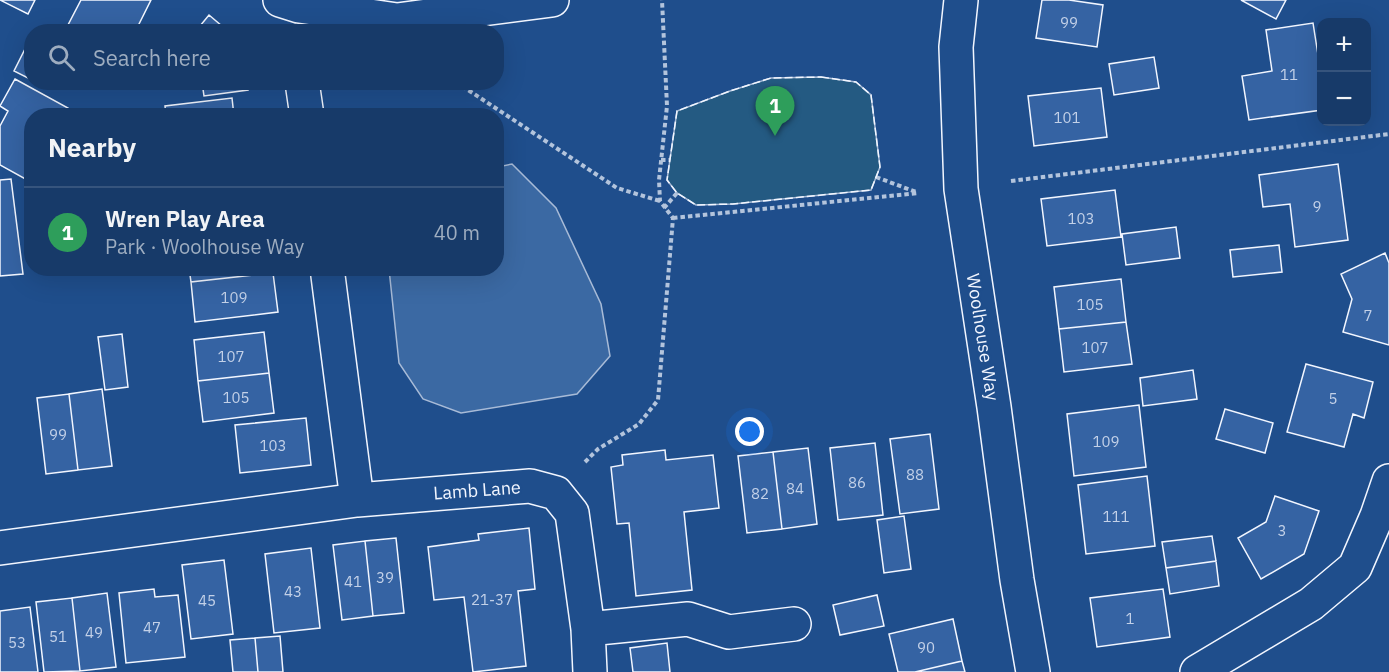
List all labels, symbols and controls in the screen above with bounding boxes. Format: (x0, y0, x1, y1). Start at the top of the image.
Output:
house number: 99 (1060, 13, 1078, 32)
map controls (1317, 18, 1371, 126)
button: + (1317, 18, 1371, 72)
search box (24, 24, 504, 90)
icon: search (45, 41, 78, 74)
text: Search here (93, 43, 211, 72)
house number: 11 (1280, 65, 1298, 84)
button: − (1317, 72, 1371, 126)
pin: 1 (756, 86, 794, 136)
house number: 101 (1053, 108, 1081, 127)
text: Nearby (48, 130, 136, 164)
house number: 9 (1312, 197, 1322, 216)
text: Wren Play Area (105, 204, 265, 233)
house number: 103 (1067, 209, 1095, 228)
text: 1 (62, 219, 74, 246)
text: 40 m (434, 219, 480, 246)
text: Park · Woolhouse Way (105, 233, 304, 260)
street label: Woolhouse Way (962, 272, 1004, 402)
house number: 109 (220, 288, 248, 307)
house number: 105 (1076, 295, 1104, 314)
house number: 7 (1363, 306, 1373, 325)
house number: 107 (1081, 338, 1109, 357)
house number: 107 (217, 347, 245, 366)
house number: 105 (222, 388, 250, 407)
house number: 5 (1328, 389, 1338, 408)
your location (735, 417, 764, 446)
house number: 99 (49, 425, 67, 444)
house number: 109 (1092, 432, 1120, 451)
house number: 103 (259, 436, 287, 455)
house number: 88 (906, 465, 924, 484)
house number: 86 (848, 473, 866, 492)
street label: Lamb Lane (432, 475, 522, 505)
house number: 84 (786, 479, 804, 498)
house number: 82 (751, 484, 769, 503)
house number: 111 (1102, 507, 1130, 526)
house number: 3 (1277, 521, 1287, 540)
house number: 39 (376, 568, 394, 587)
house number: 41 (344, 572, 362, 591)
house number: 43 (284, 582, 302, 601)
house number: 21-37 (471, 590, 513, 609)
house number: 45 (198, 591, 216, 610)
house number: 1 (1125, 609, 1135, 628)
house number: 47 (143, 618, 161, 637)
house number: 49 (85, 623, 103, 642)
house number: 51 (49, 627, 67, 646)
house number: 53 (8, 633, 26, 652)
house number: 90 (917, 638, 935, 657)

